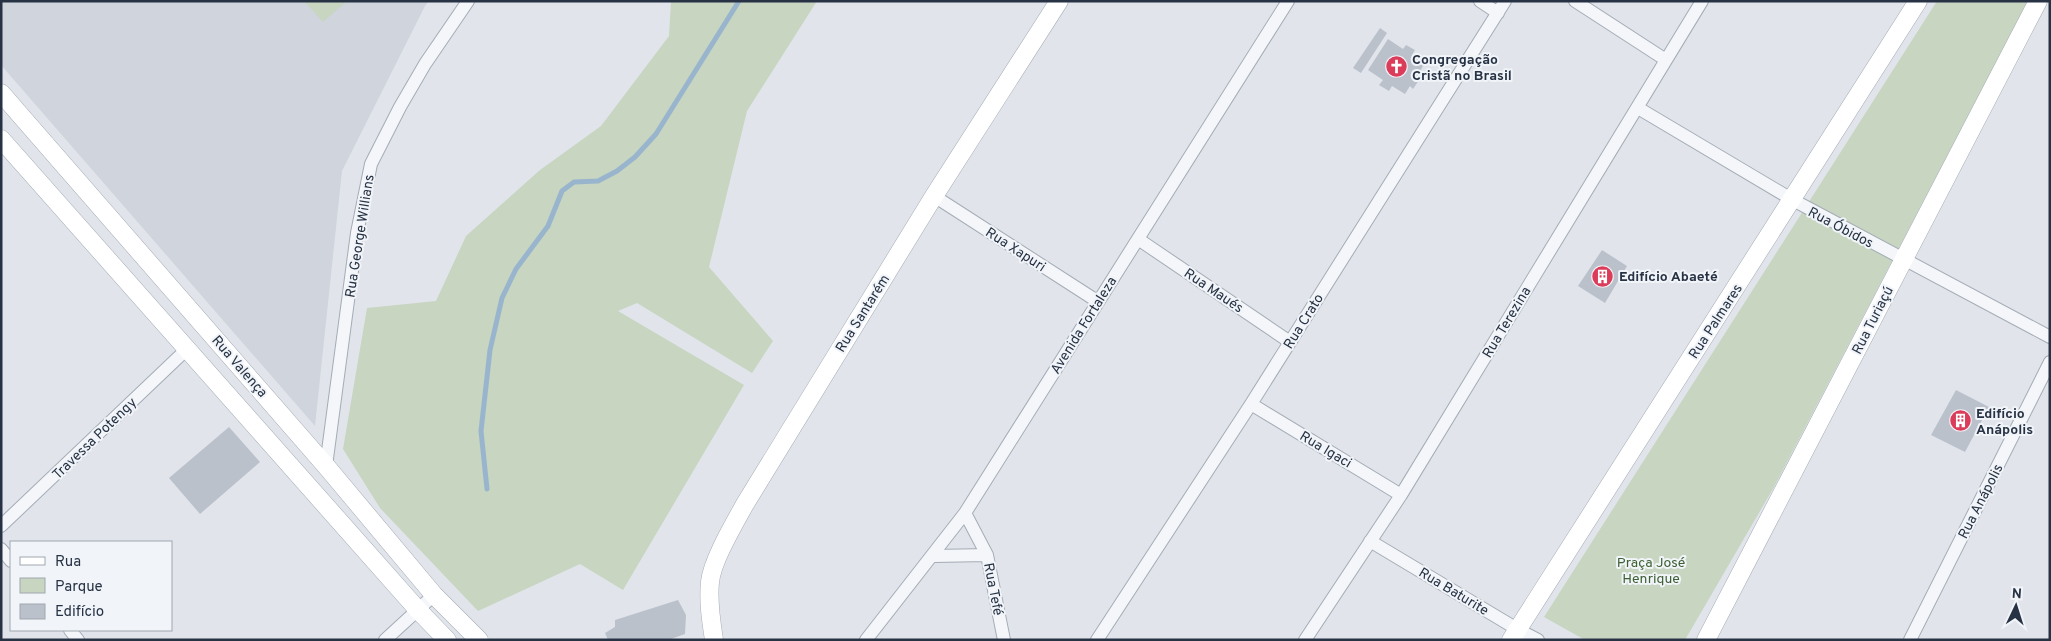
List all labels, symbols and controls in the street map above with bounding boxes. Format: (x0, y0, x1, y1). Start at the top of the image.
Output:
place label: Congregação Cristã no Brasil (1412, 52, 1512, 85)
church icon: Congregação Cristã no Brasil (1384, 55, 1408, 79)
street label: Rua George Willians (342, 173, 379, 299)
street label: Rua Óbidos (1805, 203, 1876, 253)
street label: Rua Xapuri (982, 225, 1048, 276)
building icon: Edifício Abaeté (1591, 264, 1615, 288)
street label: Rua Maués (1180, 265, 1246, 317)
place label: Edifício Abaeté (1619, 269, 1718, 286)
street label: Rua Santarém (833, 272, 894, 356)
street label: Avenida Fortaleza (1047, 274, 1121, 378)
street label: Rua Palmares (1686, 281, 1747, 362)
street label: Rua Terezina (1479, 284, 1535, 362)
street label: Rua Turiaçú (1849, 284, 1898, 358)
street label: Rua Crato (1281, 291, 1328, 353)
street label: Rua Valença (207, 333, 270, 401)
street label: Travessa Potengy (49, 395, 141, 484)
place label: Edifício Anápolis (1976, 406, 2033, 439)
building icon: Edifício Anápolis (1948, 409, 1972, 433)
street label: Rua Igaci (1296, 428, 1354, 472)
street label: Rua Anápolis (1955, 461, 2007, 542)
legend (10, 541, 172, 631)
text: Rua (55, 553, 81, 572)
park label: Praça José Henrique (1617, 555, 1685, 588)
street label: Rua Tefé (979, 562, 1006, 617)
street label: Rua Baturite (1415, 565, 1491, 620)
text: Parque (55, 578, 103, 597)
north arrow (1991, 581, 2041, 631)
text: N (2011, 586, 2022, 603)
text: Edifício (55, 603, 104, 622)

